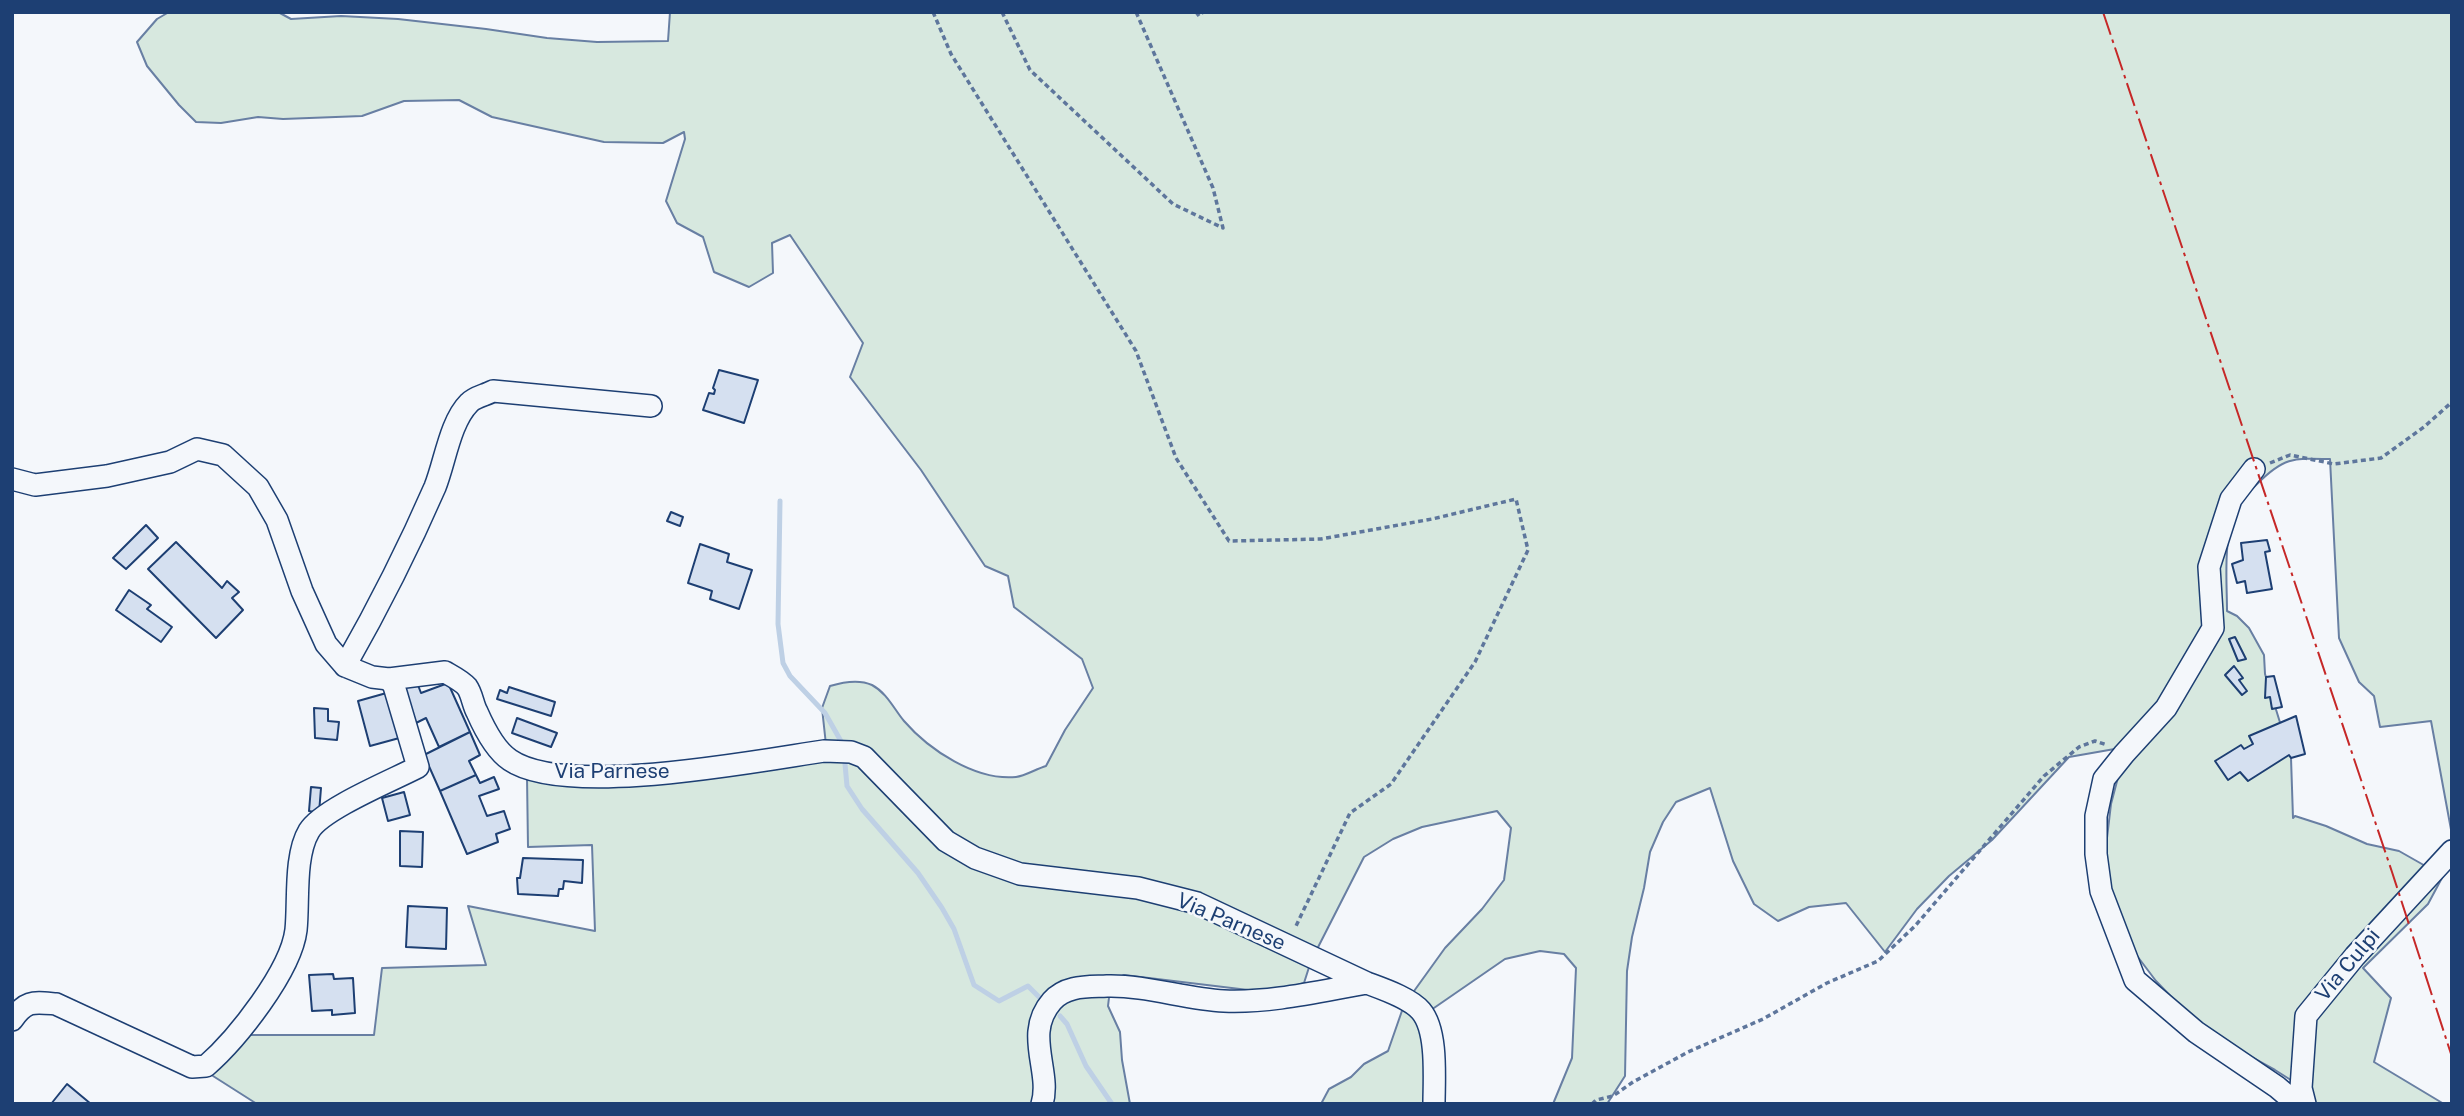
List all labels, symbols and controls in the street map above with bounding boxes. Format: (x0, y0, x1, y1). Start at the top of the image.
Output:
street label: Via Parnese (554, 759, 670, 785)
street label: Via Parnese (1173, 888, 1289, 956)
street label: Via Culpi (2310, 924, 2386, 1006)

